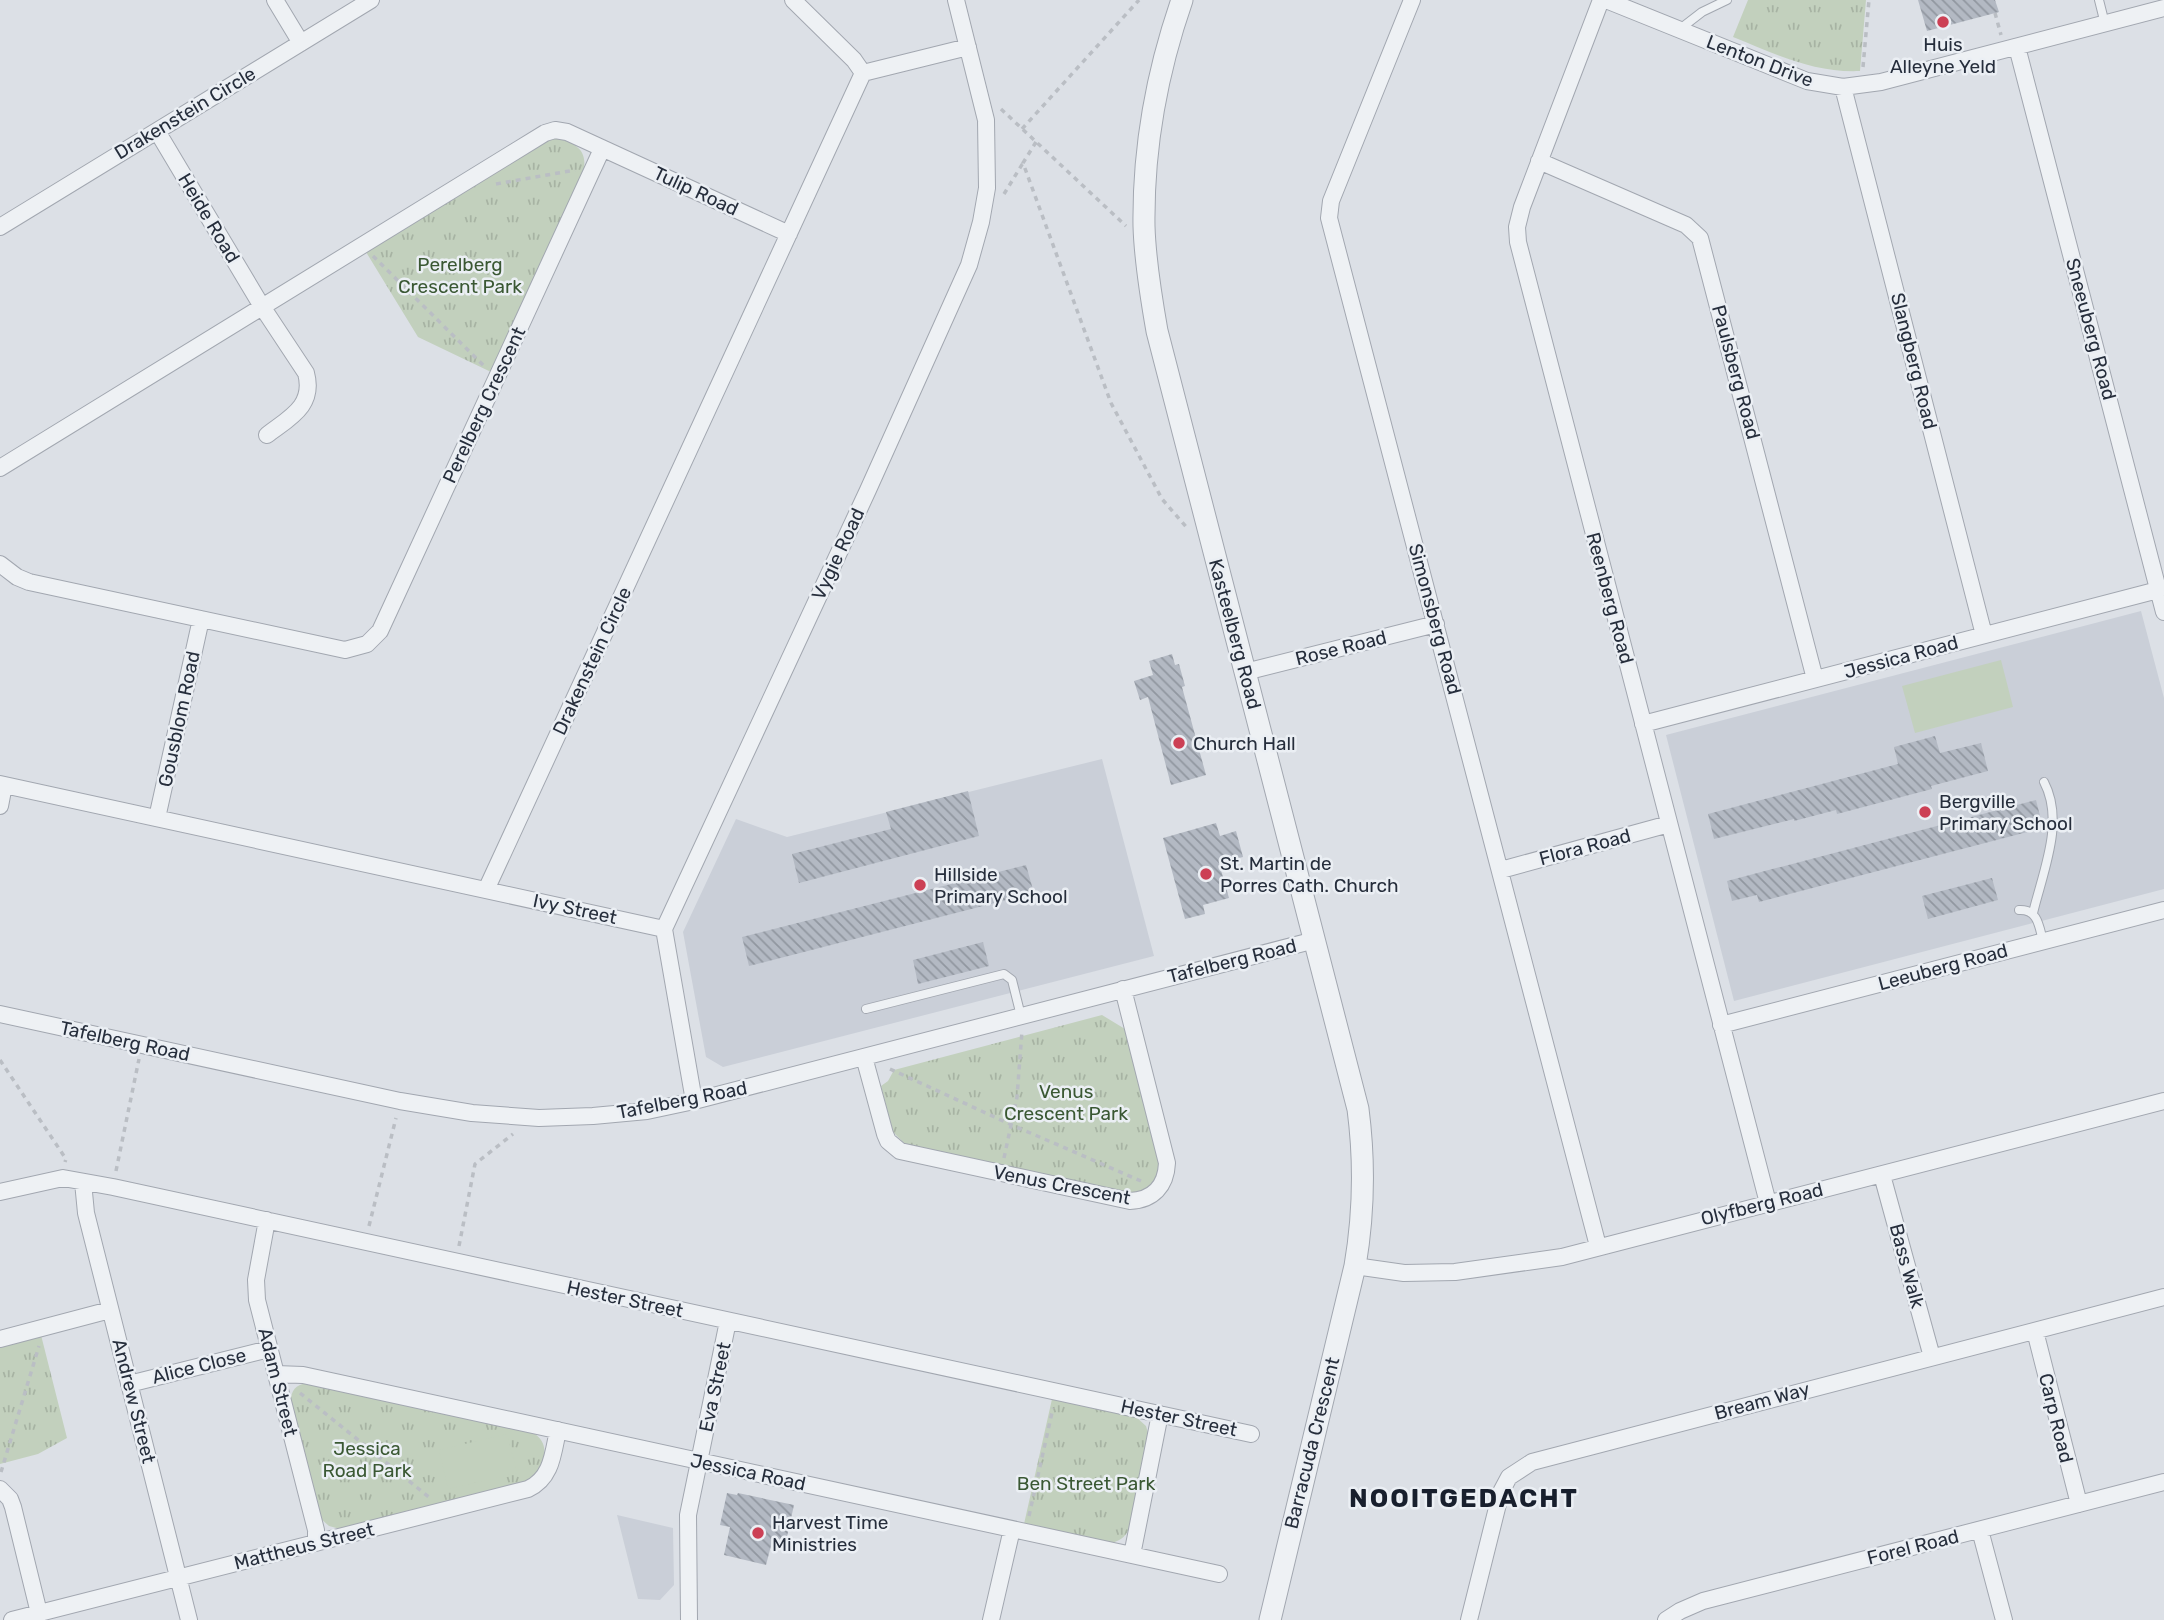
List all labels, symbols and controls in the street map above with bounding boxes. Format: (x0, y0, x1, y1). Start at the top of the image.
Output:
marker: Huis Alleyne Yeld (1935, 14, 1951, 30)
street label: Lenton Drive (1703, 30, 1817, 92)
place label: Huis Alleyne Yeld (1890, 33, 1996, 78)
street label: Drakenstein Circle (110, 62, 260, 164)
street label: Tulip Road (650, 161, 742, 221)
street label: Heide Road (173, 169, 245, 267)
park label: Perelberg Crescent Park (398, 253, 522, 298)
street label: Sneeuberg Road (2061, 255, 2121, 403)
street label: Slangberg Road (1886, 290, 1942, 432)
street label: Paulsberg Road (1707, 302, 1765, 442)
street label: Perelberg Crescent (438, 323, 531, 487)
street label: Vygie Road (807, 504, 869, 604)
street label: Reenberg Road (1581, 530, 1639, 666)
street label: Simonsberg Road (1404, 541, 1466, 697)
street label: Kasteelberg Road (1204, 556, 1266, 712)
street label: Drakenstein Circle (548, 583, 636, 739)
street label: Rose Road (1293, 626, 1389, 670)
street label: Jessica Road (1841, 631, 1961, 683)
street label: Gousblom Road (153, 649, 205, 789)
place label: Church Hall (1193, 732, 1296, 755)
marker: Church Hall (1171, 735, 1187, 751)
place label: Bergville Primary School (1939, 790, 2073, 835)
marker: Bergville Primary School (1917, 804, 1933, 820)
street label: Flora Road (1537, 824, 1633, 870)
place label: St. Martin de Porres Cath. Church (1220, 852, 1398, 897)
place label: Hillside Primary School (934, 863, 1068, 908)
marker: St. Martin de Porres Cath. Church (1198, 866, 1214, 882)
marker: Hillside Primary School (912, 877, 928, 893)
street label: Ivy Street (531, 889, 620, 929)
street label: Tafelberg Road (1165, 934, 1299, 988)
street label: Leeuberg Road (1876, 939, 2010, 995)
street label: Tafelberg Road (58, 1016, 192, 1066)
street label: Tafelberg Road (615, 1076, 749, 1124)
park label: Venus Crescent Park (1004, 1080, 1128, 1125)
street label: Venus Crescent (991, 1160, 1133, 1210)
street label: Olyfberg Road (1698, 1178, 1826, 1230)
street label: Bass Walk (1885, 1221, 1929, 1311)
street label: Hester Street (565, 1275, 686, 1323)
street label: Adam Street (253, 1325, 303, 1439)
street label: Andrew Street (107, 1336, 161, 1466)
street label: Eva Street (694, 1339, 736, 1434)
street label: Alice Close (150, 1343, 248, 1389)
street label: Barracuda Crescent (1280, 1354, 1345, 1531)
street label: Carp Road (2034, 1371, 2078, 1465)
street label: Bream Way (1712, 1377, 1812, 1425)
street label: Hester Street (1119, 1394, 1240, 1442)
park label: Jessica Road Park (322, 1437, 412, 1482)
street label: Jessica Road (688, 1449, 808, 1495)
park label: Ben Street Park (1017, 1472, 1155, 1495)
district label: NOOITGEDACHT (1349, 1483, 1579, 1514)
place label: Harvest Time Ministries (772, 1511, 888, 1556)
street label: Mattheus Street (232, 1517, 377, 1574)
street label: Forel Road (1865, 1524, 1961, 1570)
marker: Harvest Time Ministries (750, 1525, 766, 1541)

